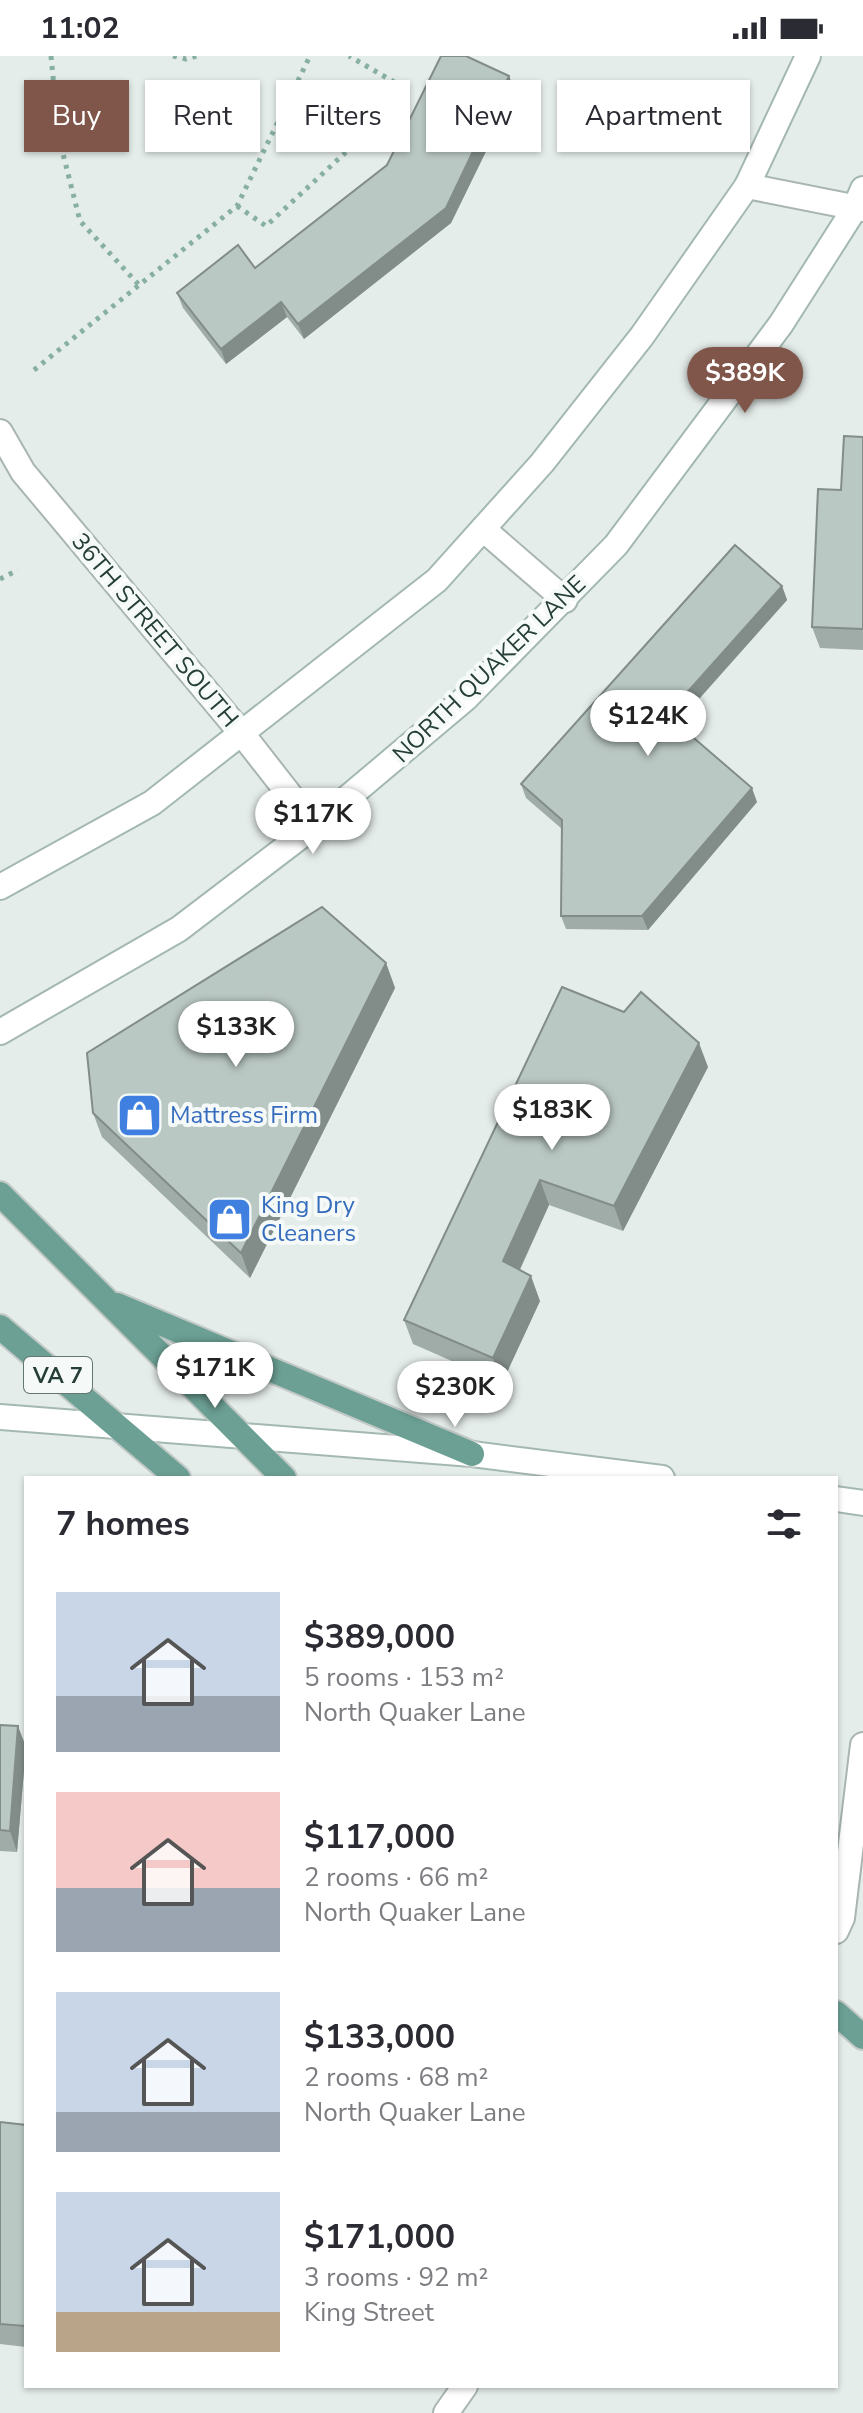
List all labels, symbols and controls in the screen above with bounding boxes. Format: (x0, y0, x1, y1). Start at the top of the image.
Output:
text: 11:02 (40, 8, 119, 49)
chip: Buy (24, 80, 129, 152)
chip: Rent (145, 80, 260, 152)
chip: Filters (276, 80, 410, 152)
chip: New (426, 80, 541, 152)
chip: Apartment (557, 80, 750, 152)
pin: $389K (689, 347, 801, 415)
text: $389K (705, 355, 785, 390)
street label: 36TH STREET SOUTH (64, 526, 246, 734)
street label: NORTH QUAKER LANE (385, 568, 593, 770)
pin: $124K (592, 690, 704, 758)
text: $124K (608, 698, 688, 733)
pin: $117K (257, 788, 369, 856)
text: $117K (273, 796, 353, 831)
pin: $133K (180, 1001, 292, 1069)
text: $133K (196, 1009, 276, 1044)
pin: $183K (496, 1084, 608, 1152)
shop icon: Mattress Firm (115, 1091, 163, 1139)
text: $183K (512, 1092, 592, 1127)
place label: Mattress Firm (170, 1099, 318, 1131)
place label: King Dry Cleaners (261, 1189, 356, 1249)
shop icon: King Dry Cleaners (206, 1195, 254, 1243)
pin: $171K (159, 1342, 271, 1410)
text: $171K (175, 1350, 255, 1385)
road number: VA 7 (24, 1357, 92, 1393)
pin: $230K (399, 1361, 511, 1429)
text: $230K (415, 1369, 495, 1404)
text: 7 homes (56, 1501, 190, 1547)
icon: filters (762, 1502, 806, 1546)
text: $389,000 (304, 1614, 455, 1660)
icon: home (120, 1624, 216, 1720)
text: 5 rooms · 153 m² (304, 1660, 504, 1695)
text: North Quaker Lane (304, 1695, 526, 1730)
text: $117,000 (304, 1814, 455, 1860)
icon: home (120, 1824, 216, 1920)
text: 2 rooms · 66 m² (304, 1860, 488, 1895)
text: North Quaker Lane (304, 1895, 526, 1930)
text: $133,000 (304, 2014, 455, 2060)
icon: home (120, 2024, 216, 2120)
text: 2 rooms · 68 m² (304, 2060, 488, 2095)
text: North Quaker Lane (304, 2095, 526, 2130)
text: $171,000 (304, 2214, 455, 2260)
icon: home (120, 2224, 216, 2320)
text: 3 rooms · 92 m² (304, 2260, 488, 2295)
text: King Street (304, 2295, 434, 2330)

